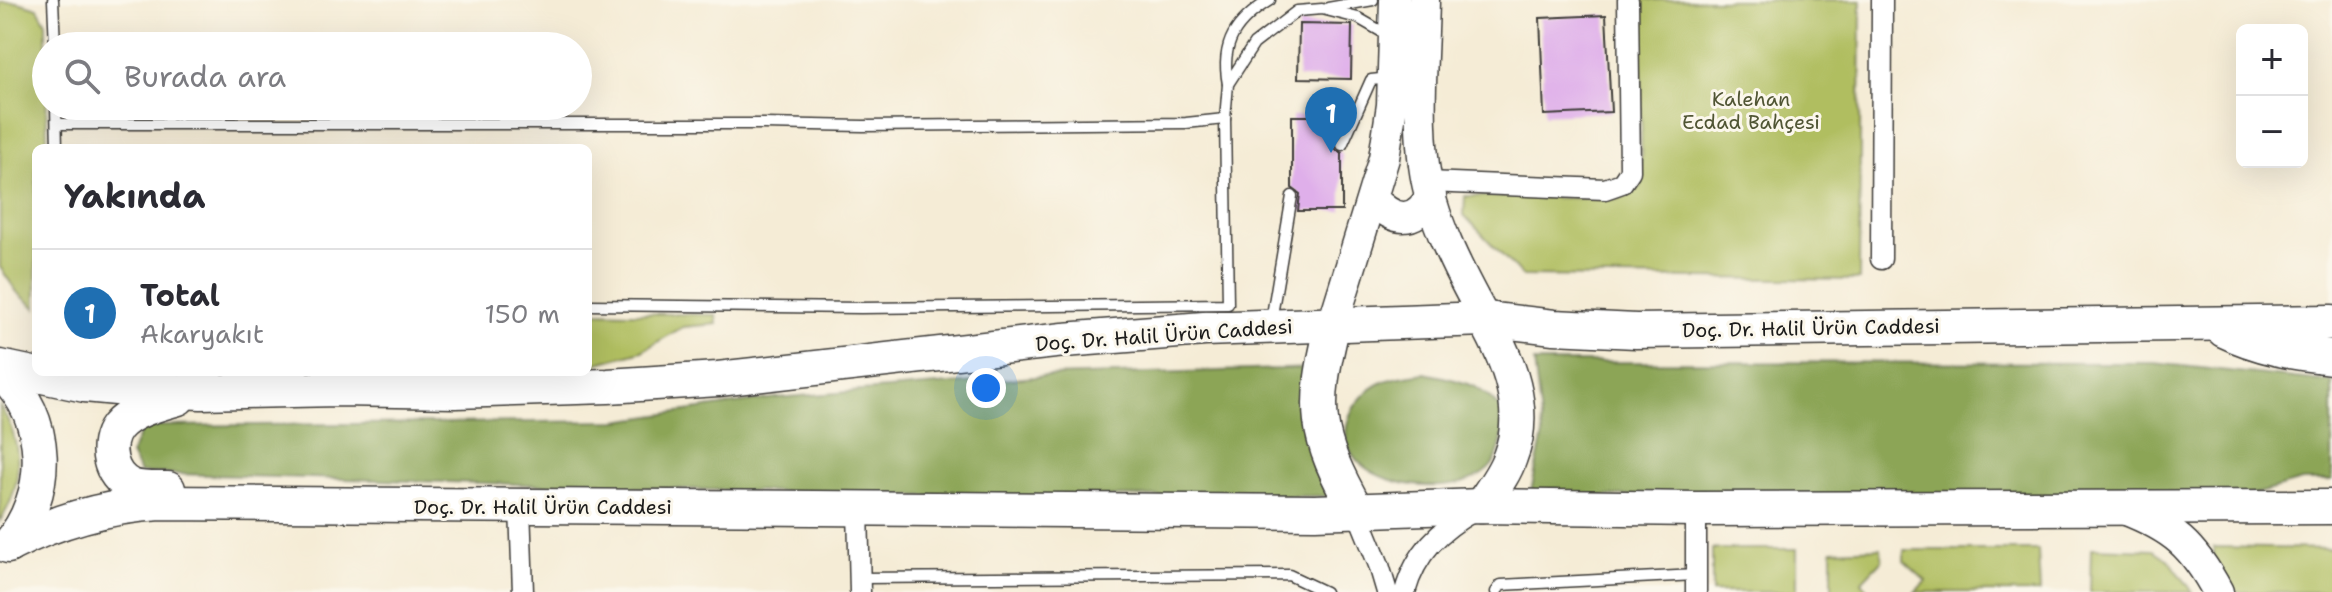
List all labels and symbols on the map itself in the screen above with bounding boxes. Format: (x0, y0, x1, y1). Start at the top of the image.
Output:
park label: Kalehan Ecdad Bahçesi (1682, 86, 1820, 135)
pin: 1 (1305, 87, 1357, 153)
street label: Doç. Dr. Halil Ürün Caddesi (1035, 313, 1293, 357)
street label: Doç. Dr. Halil Ürün Caddesi (1682, 313, 1940, 343)
your location (966, 368, 1006, 408)
street label: Doç. Dr. Halil Ürün Caddesi (414, 494, 672, 520)

